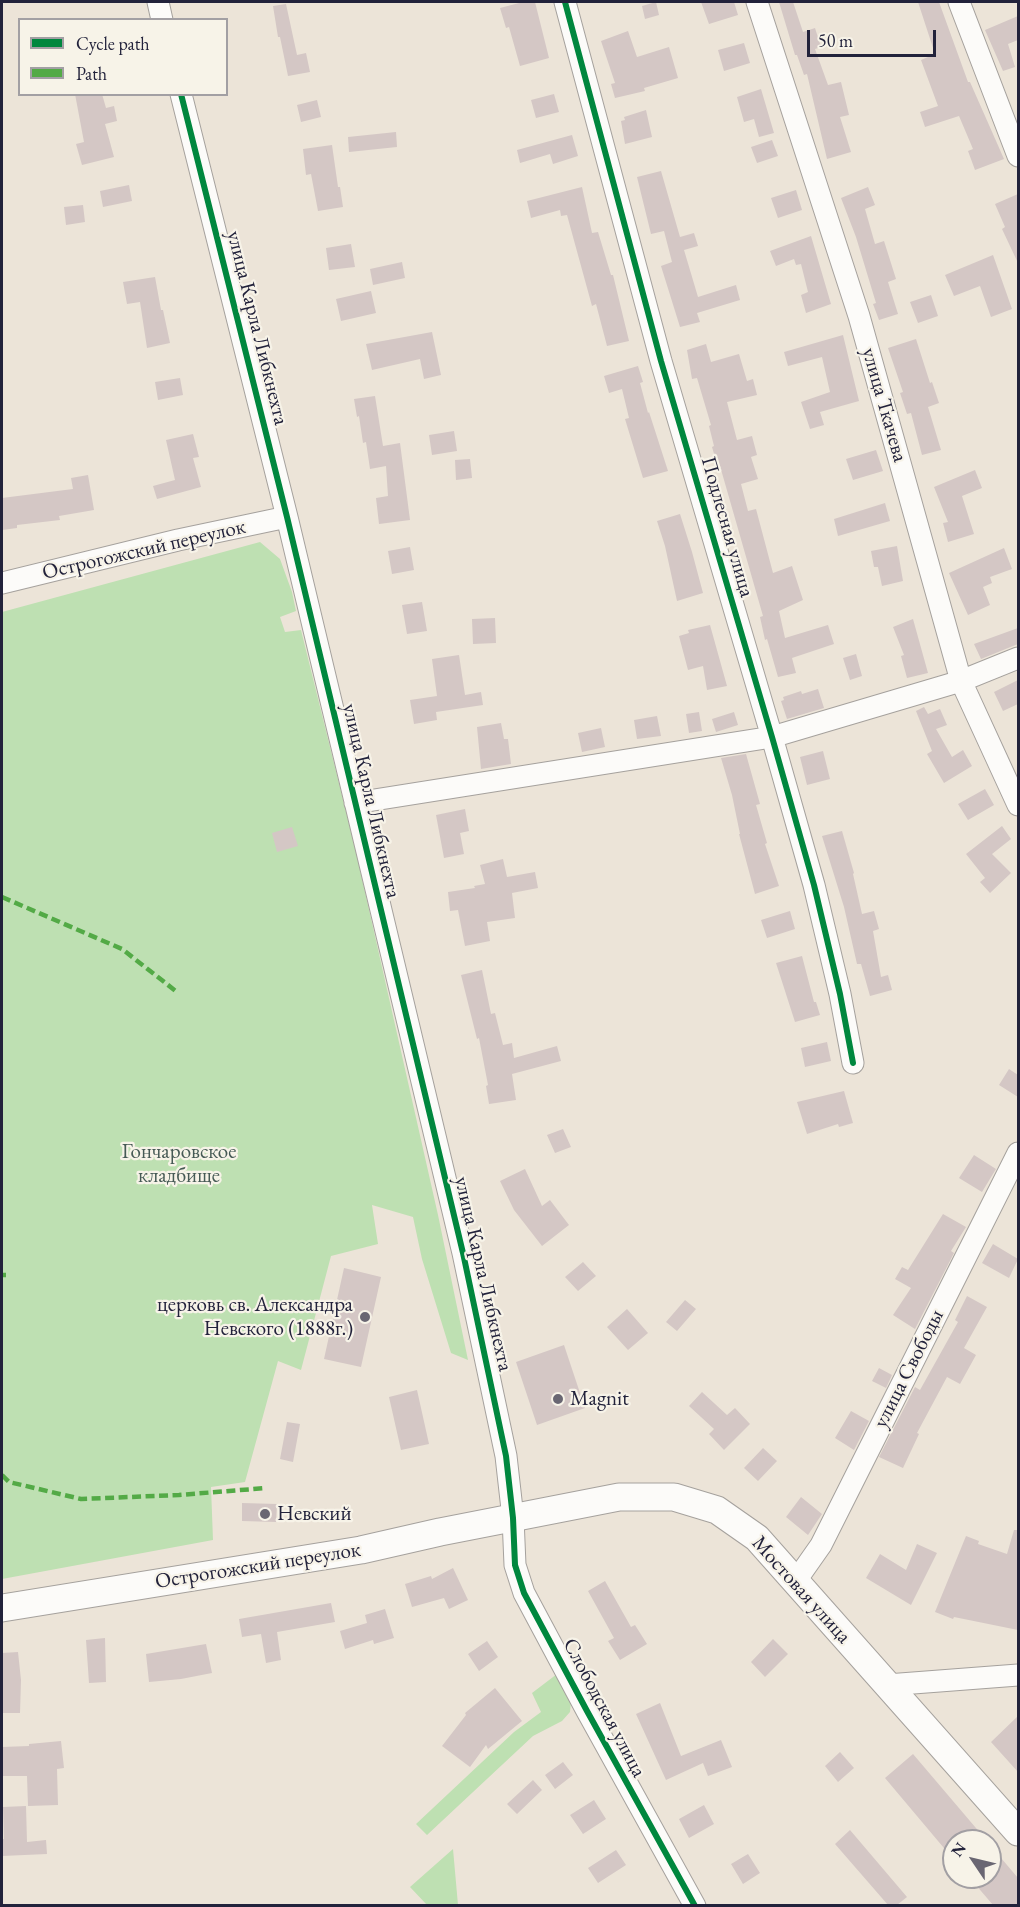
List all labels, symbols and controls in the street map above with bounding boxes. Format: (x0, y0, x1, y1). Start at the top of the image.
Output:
legend (18, 18, 228, 96)
scale bar (810, 18, 939, 56)
text: 50 m (818, 29, 853, 52)
text: Cycle path (76, 32, 150, 55)
text: Path (76, 62, 107, 85)
street label: улица Карла Либкнехта (221, 228, 293, 428)
street label: улица Ткачева (856, 345, 912, 465)
street label: Подлесная улица (695, 454, 759, 600)
street label: Острогожский переулок (40, 514, 248, 586)
street label: улица Карла Либкнехта (336, 701, 406, 901)
park label: Гончаровское кладбище (122, 1139, 236, 1189)
street label: улица Карла Либкнехта (448, 1174, 518, 1374)
place label: церковь св. Александра Невского (1888г.) (157, 1292, 353, 1342)
street label: улица Свободы (868, 1306, 950, 1432)
marker: церковь св. Александра Невского (1888г.) (358, 1310, 372, 1324)
place label: Magnit (570, 1386, 629, 1412)
marker: Magnit (551, 1392, 565, 1406)
place label: Невский (277, 1501, 352, 1527)
marker: Невский (258, 1507, 272, 1521)
street label: Мостовая улица (746, 1531, 856, 1649)
street label: Острогожский переулок (153, 1537, 363, 1595)
street label: Слободская улица (557, 1634, 651, 1782)
north arrow (942, 1829, 1002, 1889)
text: N (946, 1838, 971, 1861)

